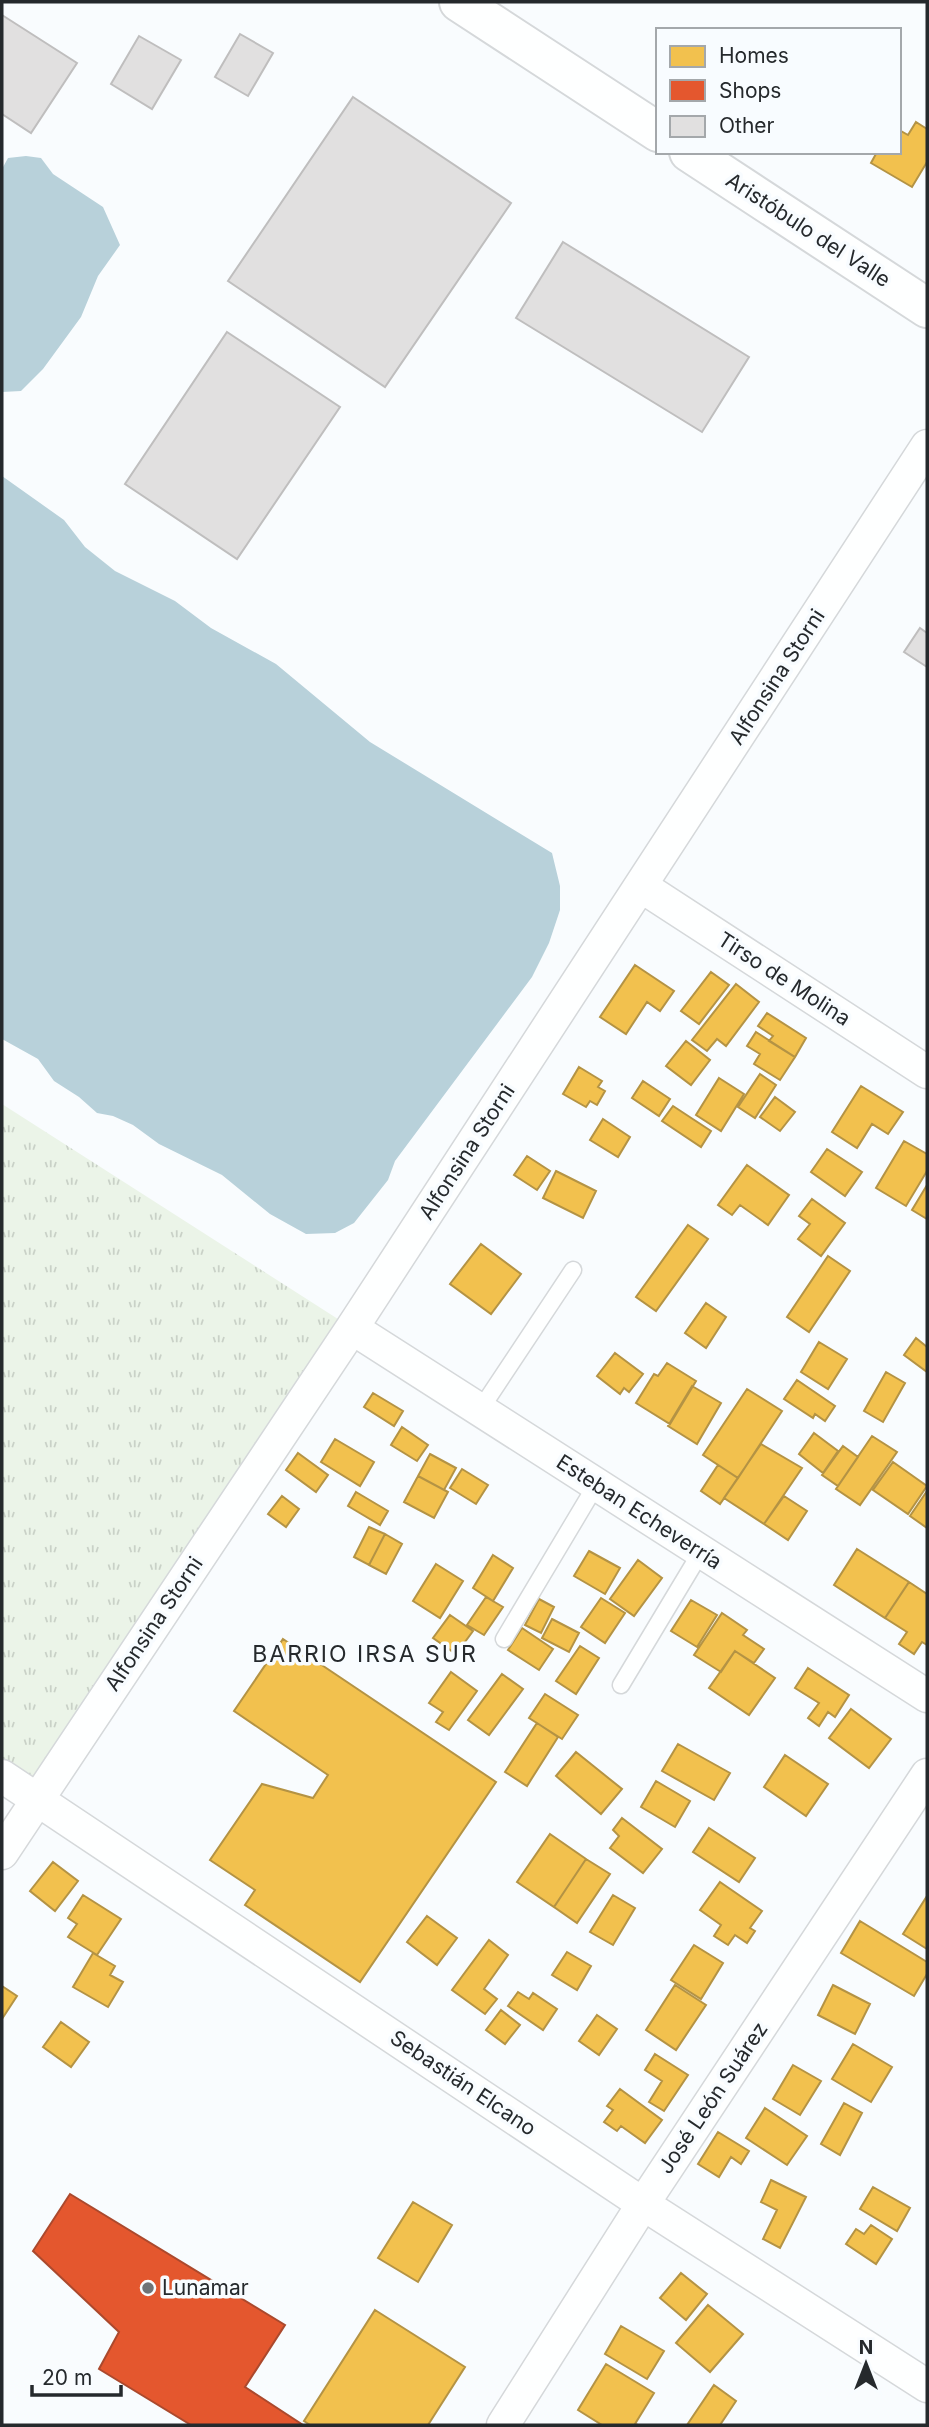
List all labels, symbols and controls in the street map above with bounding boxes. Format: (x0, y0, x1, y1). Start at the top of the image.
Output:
legend (656, 28, 901, 154)
text: Homes (719, 43, 789, 68)
text: Shops (719, 78, 781, 103)
text: Other (719, 113, 775, 138)
street label: Aristóbulo del Valle (721, 167, 895, 292)
street label: Alfonsina Storni (723, 604, 830, 749)
street label: Tirso de Molina (713, 926, 855, 1031)
street label: Alfonsina Storni (413, 1079, 520, 1224)
street label: Esteban Echeverría (552, 1449, 726, 1574)
street label: Alfonsina Storni (99, 1552, 208, 1696)
district label: BARRIO IRSA SUR (252, 1640, 478, 1668)
street label: José León Suárez (653, 2017, 773, 2178)
street label: Sebastián Elcano (386, 2025, 541, 2141)
place label: Lunamar (162, 2275, 249, 2300)
marker: Lunamar (140, 2280, 156, 2296)
north arrow (831, 2329, 901, 2399)
text: N (859, 2336, 873, 2359)
scale bar (32, 2354, 121, 2398)
text: 20 m (42, 2365, 92, 2390)

